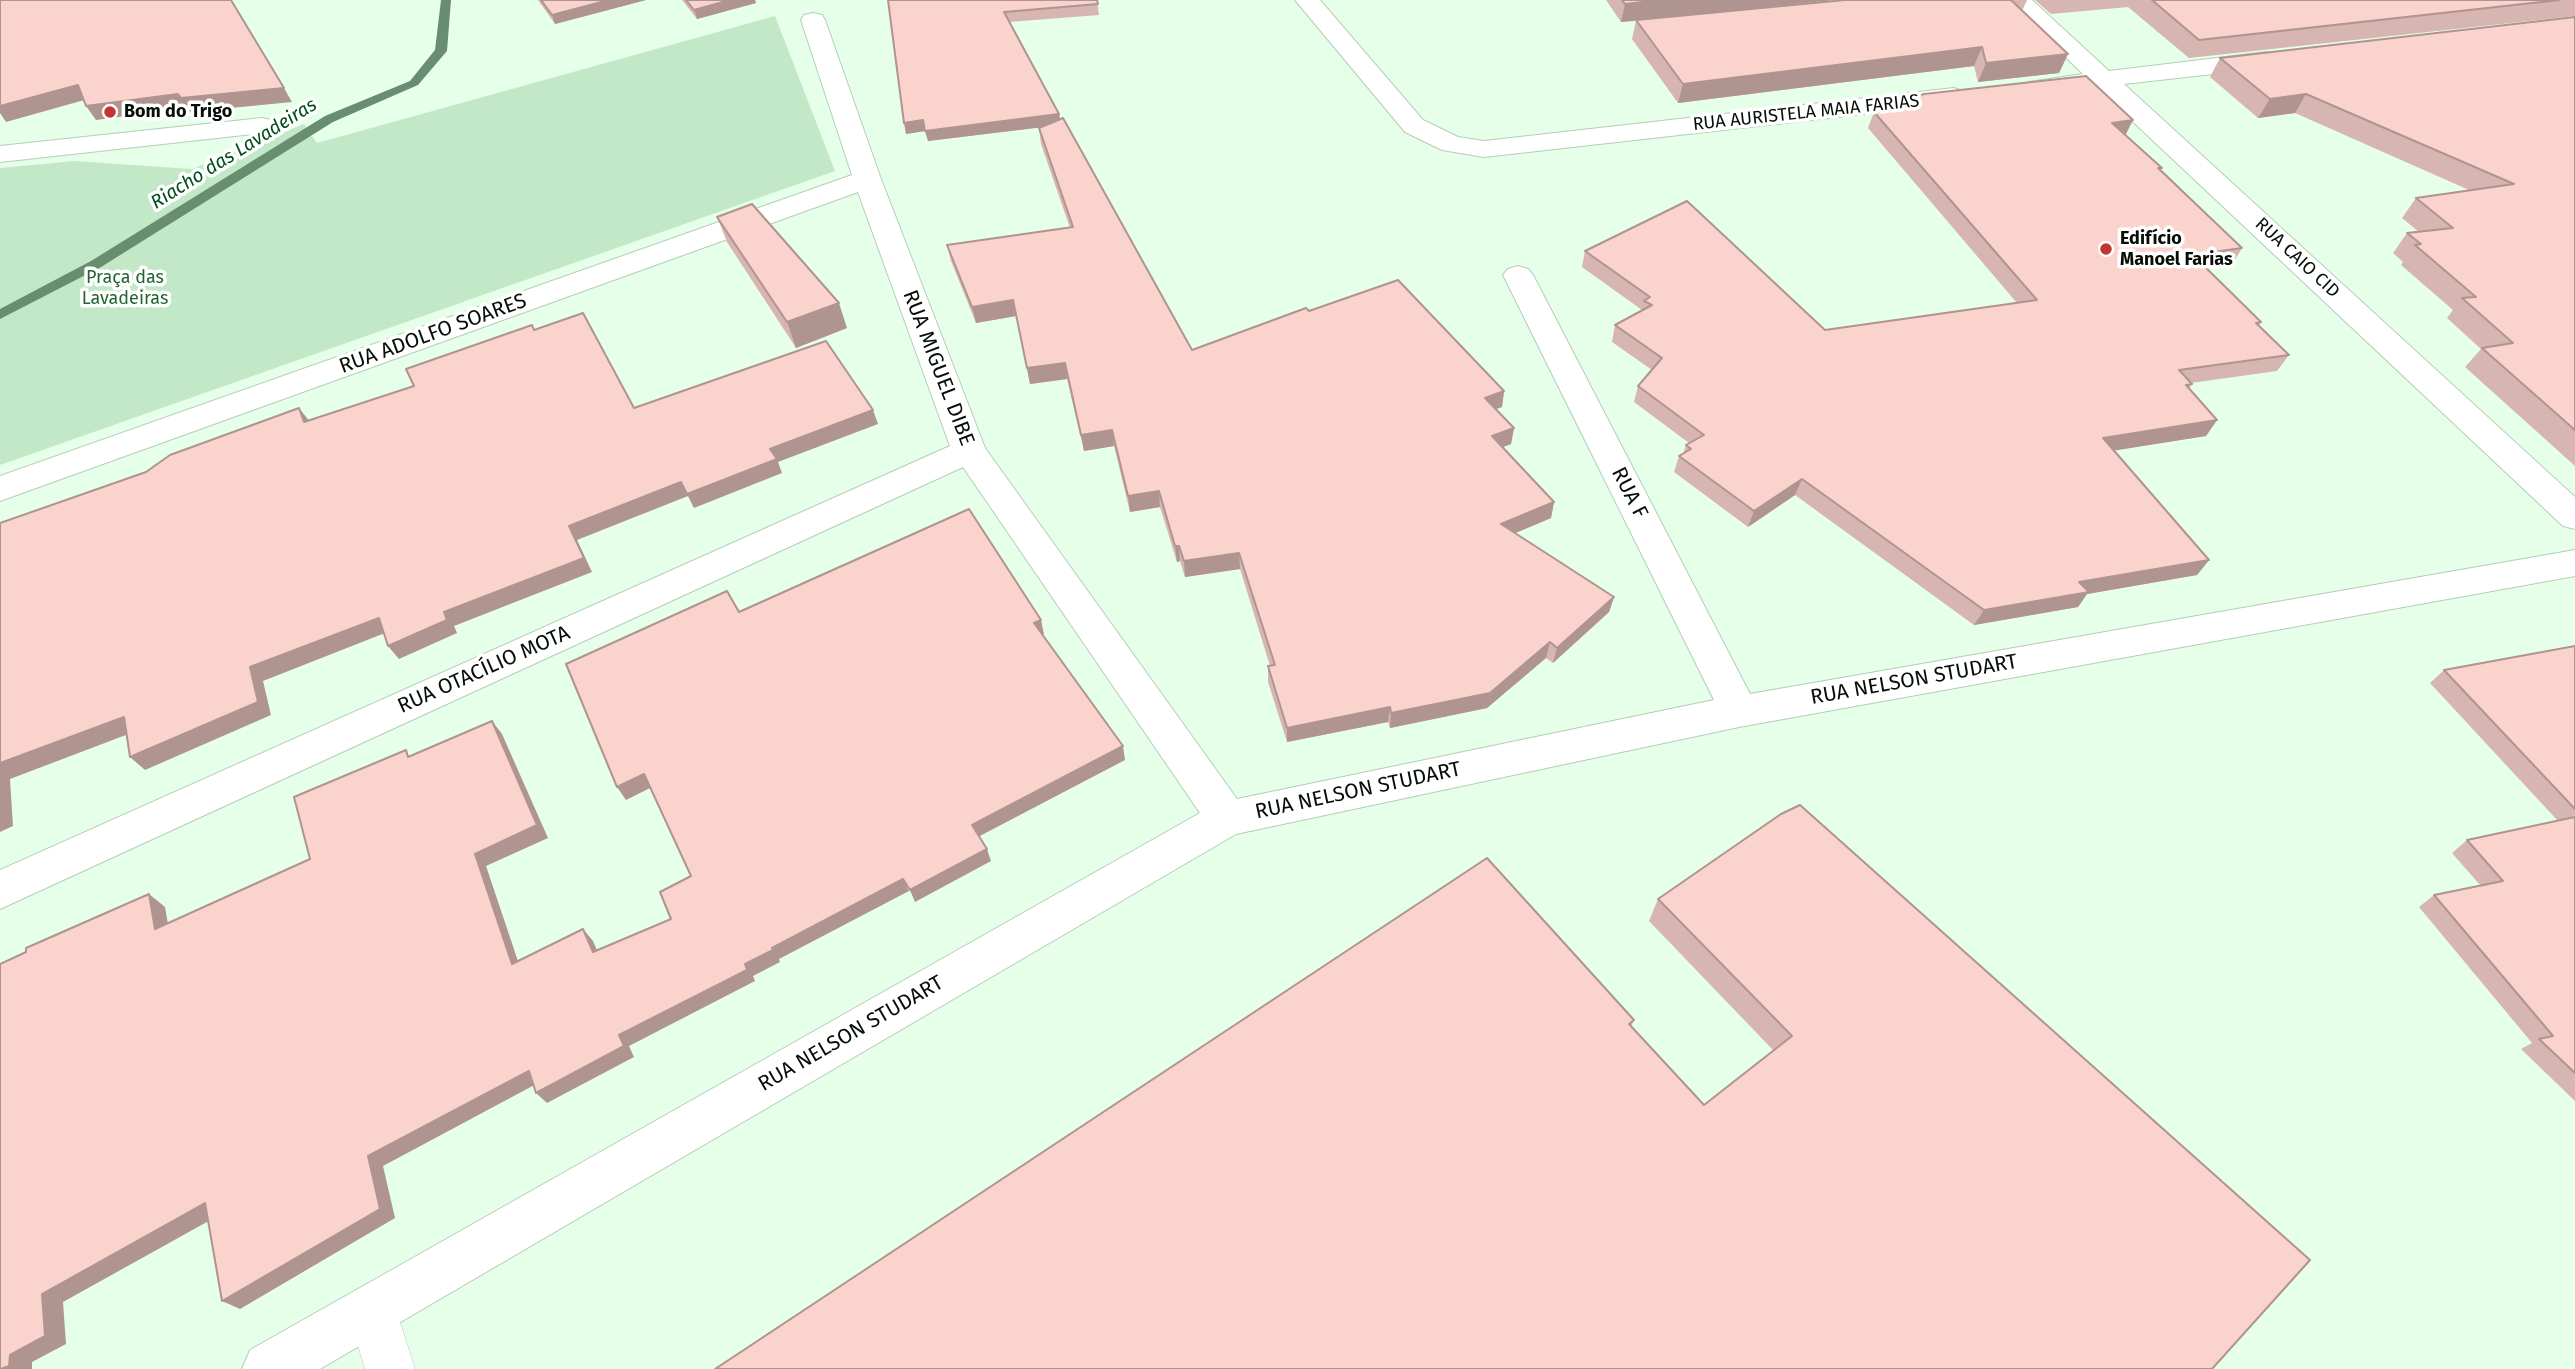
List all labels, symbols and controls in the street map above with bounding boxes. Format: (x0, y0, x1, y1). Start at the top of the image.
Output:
street label: RUA AURISTELA MAIA FARIAS (1692, 90, 1920, 136)
water label: Riacho das Lavadeiras (147, 94, 321, 214)
place label: Bom do Trigo (124, 101, 232, 123)
marker: Bom do Trigo (102, 104, 118, 120)
street label: RUA CAIO CID (2250, 213, 2344, 303)
place label: Edifício Manoel Farias (2120, 228, 2233, 270)
marker: Edifício Manoel Farias (2098, 241, 2114, 257)
park label: Praça das Lavadeiras (82, 267, 168, 310)
street label: RUA MIGUEL DIBE (897, 287, 979, 449)
street label: RUA ADOLFO SOARES (336, 288, 530, 380)
street label: RUA F (1605, 463, 1653, 523)
street label: RUA OTACÍLIO MOTA (394, 621, 574, 719)
street label: RUA NELSON STUDART (1809, 649, 2019, 711)
street label: RUA NELSON STUDART (1253, 757, 1463, 825)
street label: RUA NELSON STUDART (754, 971, 948, 1097)

